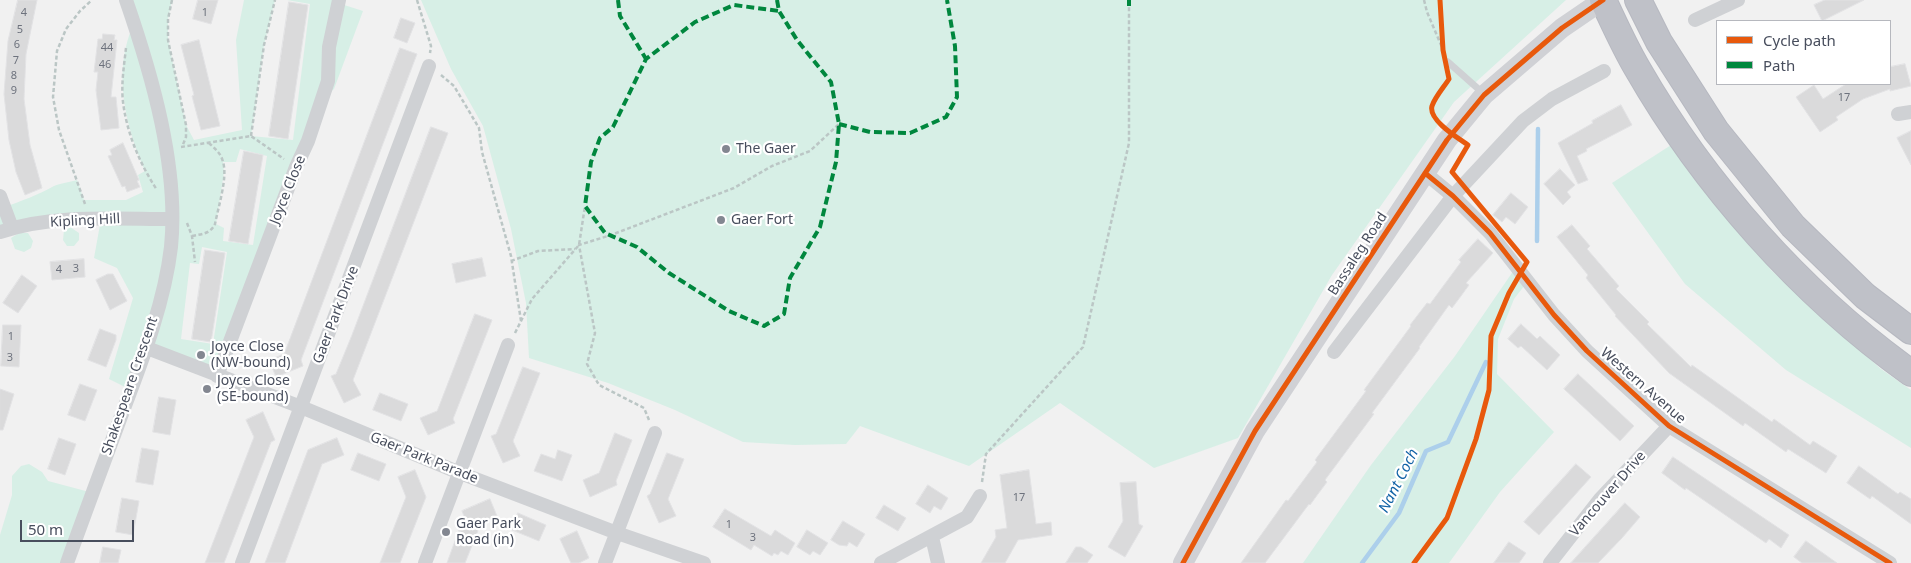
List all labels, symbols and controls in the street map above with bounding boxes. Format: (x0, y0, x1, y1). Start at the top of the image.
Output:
house number: 4 (21, 6, 27, 20)
house number: 1 (202, 6, 208, 20)
legend (1716, 20, 1891, 85)
house number: 5 (17, 23, 23, 37)
text: Cycle path (1763, 30, 1836, 50)
house number: 6 (14, 38, 20, 52)
house number: 44 (101, 41, 113, 55)
house number: 7 (13, 54, 19, 68)
text: Path (1763, 55, 1795, 75)
house number: 46 (99, 58, 111, 72)
house number: 8 (11, 69, 17, 83)
house number: 9 (11, 84, 17, 98)
house number: 17 (1838, 91, 1850, 105)
place label: The Gaer (736, 141, 796, 157)
marker: The Gaer (720, 143, 732, 155)
street label: Joyce Close (267, 153, 309, 227)
street label: Bassaleg Road (1325, 209, 1391, 299)
street label: Kipling Hill (49, 211, 121, 231)
place label: Gaer Fort (731, 212, 793, 228)
marker: Gaer Fort (715, 214, 727, 226)
house number: 3 (73, 262, 79, 276)
house number: 4 (56, 263, 62, 277)
street label: Gaer Park Drive (310, 264, 362, 366)
street label: Shakespeare Crescent (98, 315, 162, 457)
house number: 1 (8, 330, 14, 344)
place label: Joyce Close (NW-bound) (211, 339, 291, 372)
street label: Western Avenue (1597, 344, 1689, 428)
marker: Joyce Close (NW-bound) (195, 349, 207, 361)
house number: 3 (7, 351, 13, 365)
place label: Joyce Close (SE-bound) (217, 373, 290, 406)
marker: Joyce Close (SE-bound) (201, 383, 213, 395)
street label: Gaer Park Parade (368, 429, 480, 487)
water label: Nant Coch (1375, 446, 1423, 516)
street label: Vancouver Drive (1566, 448, 1650, 540)
house number: 17 (1013, 491, 1025, 505)
scale bar (22, 510, 136, 542)
place label: Gaer Park Road (in) (456, 516, 521, 548)
house number: 1 (726, 518, 732, 532)
text: 50 m (28, 519, 63, 539)
marker: Gaer Park Road (in) (440, 526, 452, 538)
house number: 3 (750, 531, 756, 545)

